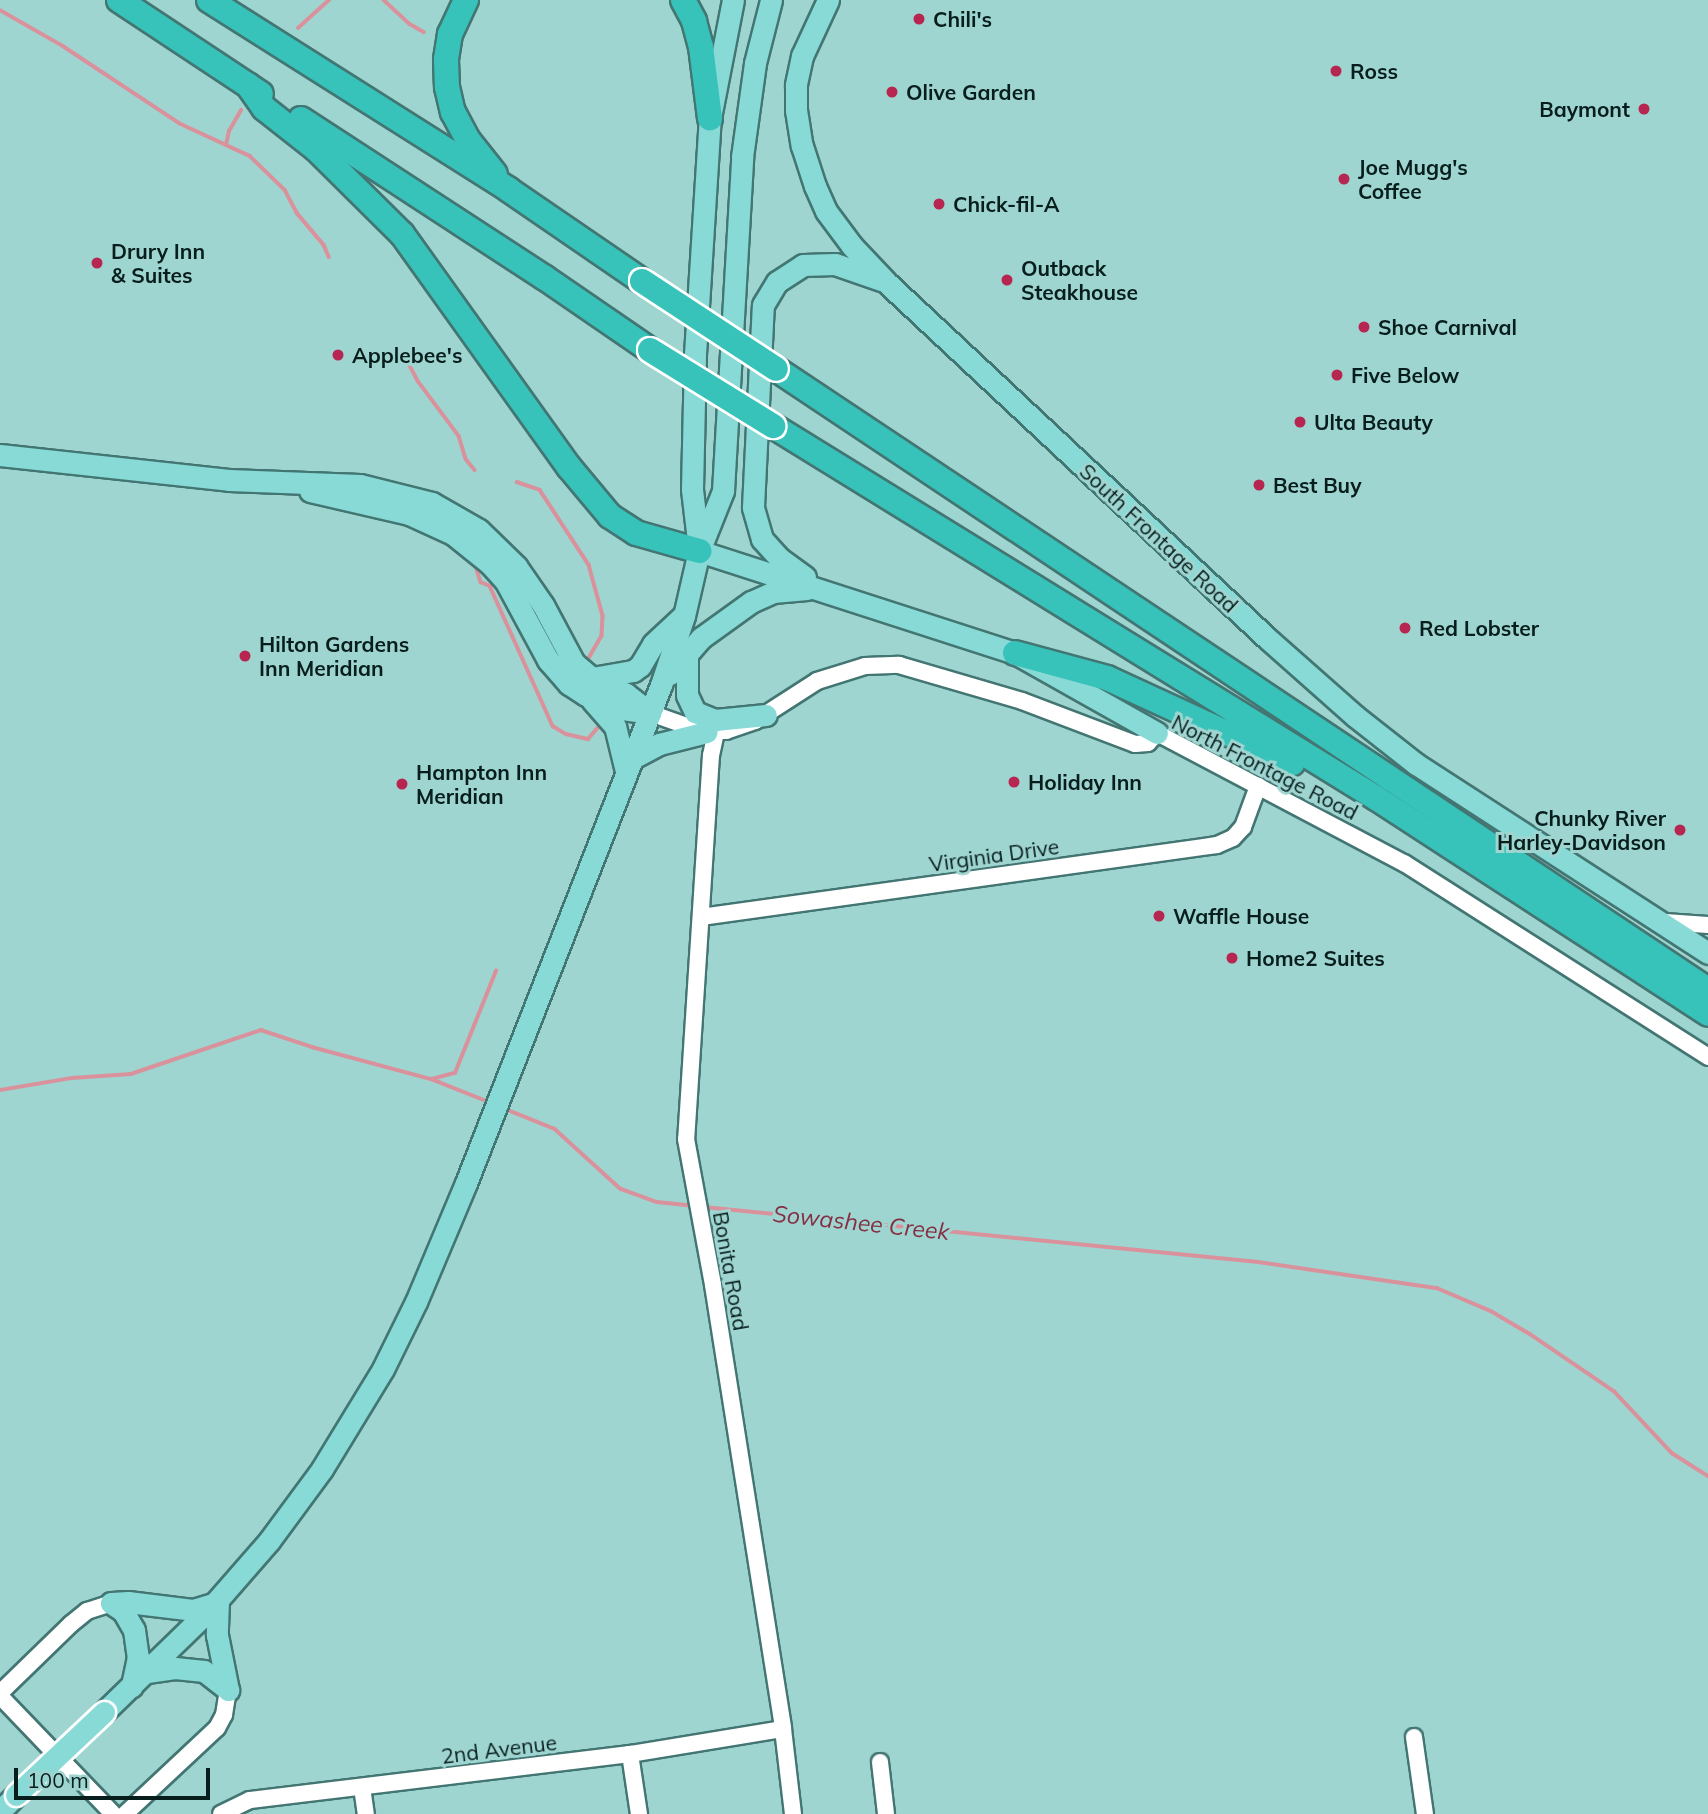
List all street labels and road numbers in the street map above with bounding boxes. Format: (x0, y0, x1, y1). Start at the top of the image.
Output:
street label: South Frontage Road (1075, 458, 1243, 618)
street label: North Frontage Road (1168, 709, 1362, 825)
street label: Virginia Drive (927, 833, 1061, 877)
street label: Bonita Road (708, 1209, 754, 1333)
street label: 2nd Avenue (440, 1729, 558, 1769)

